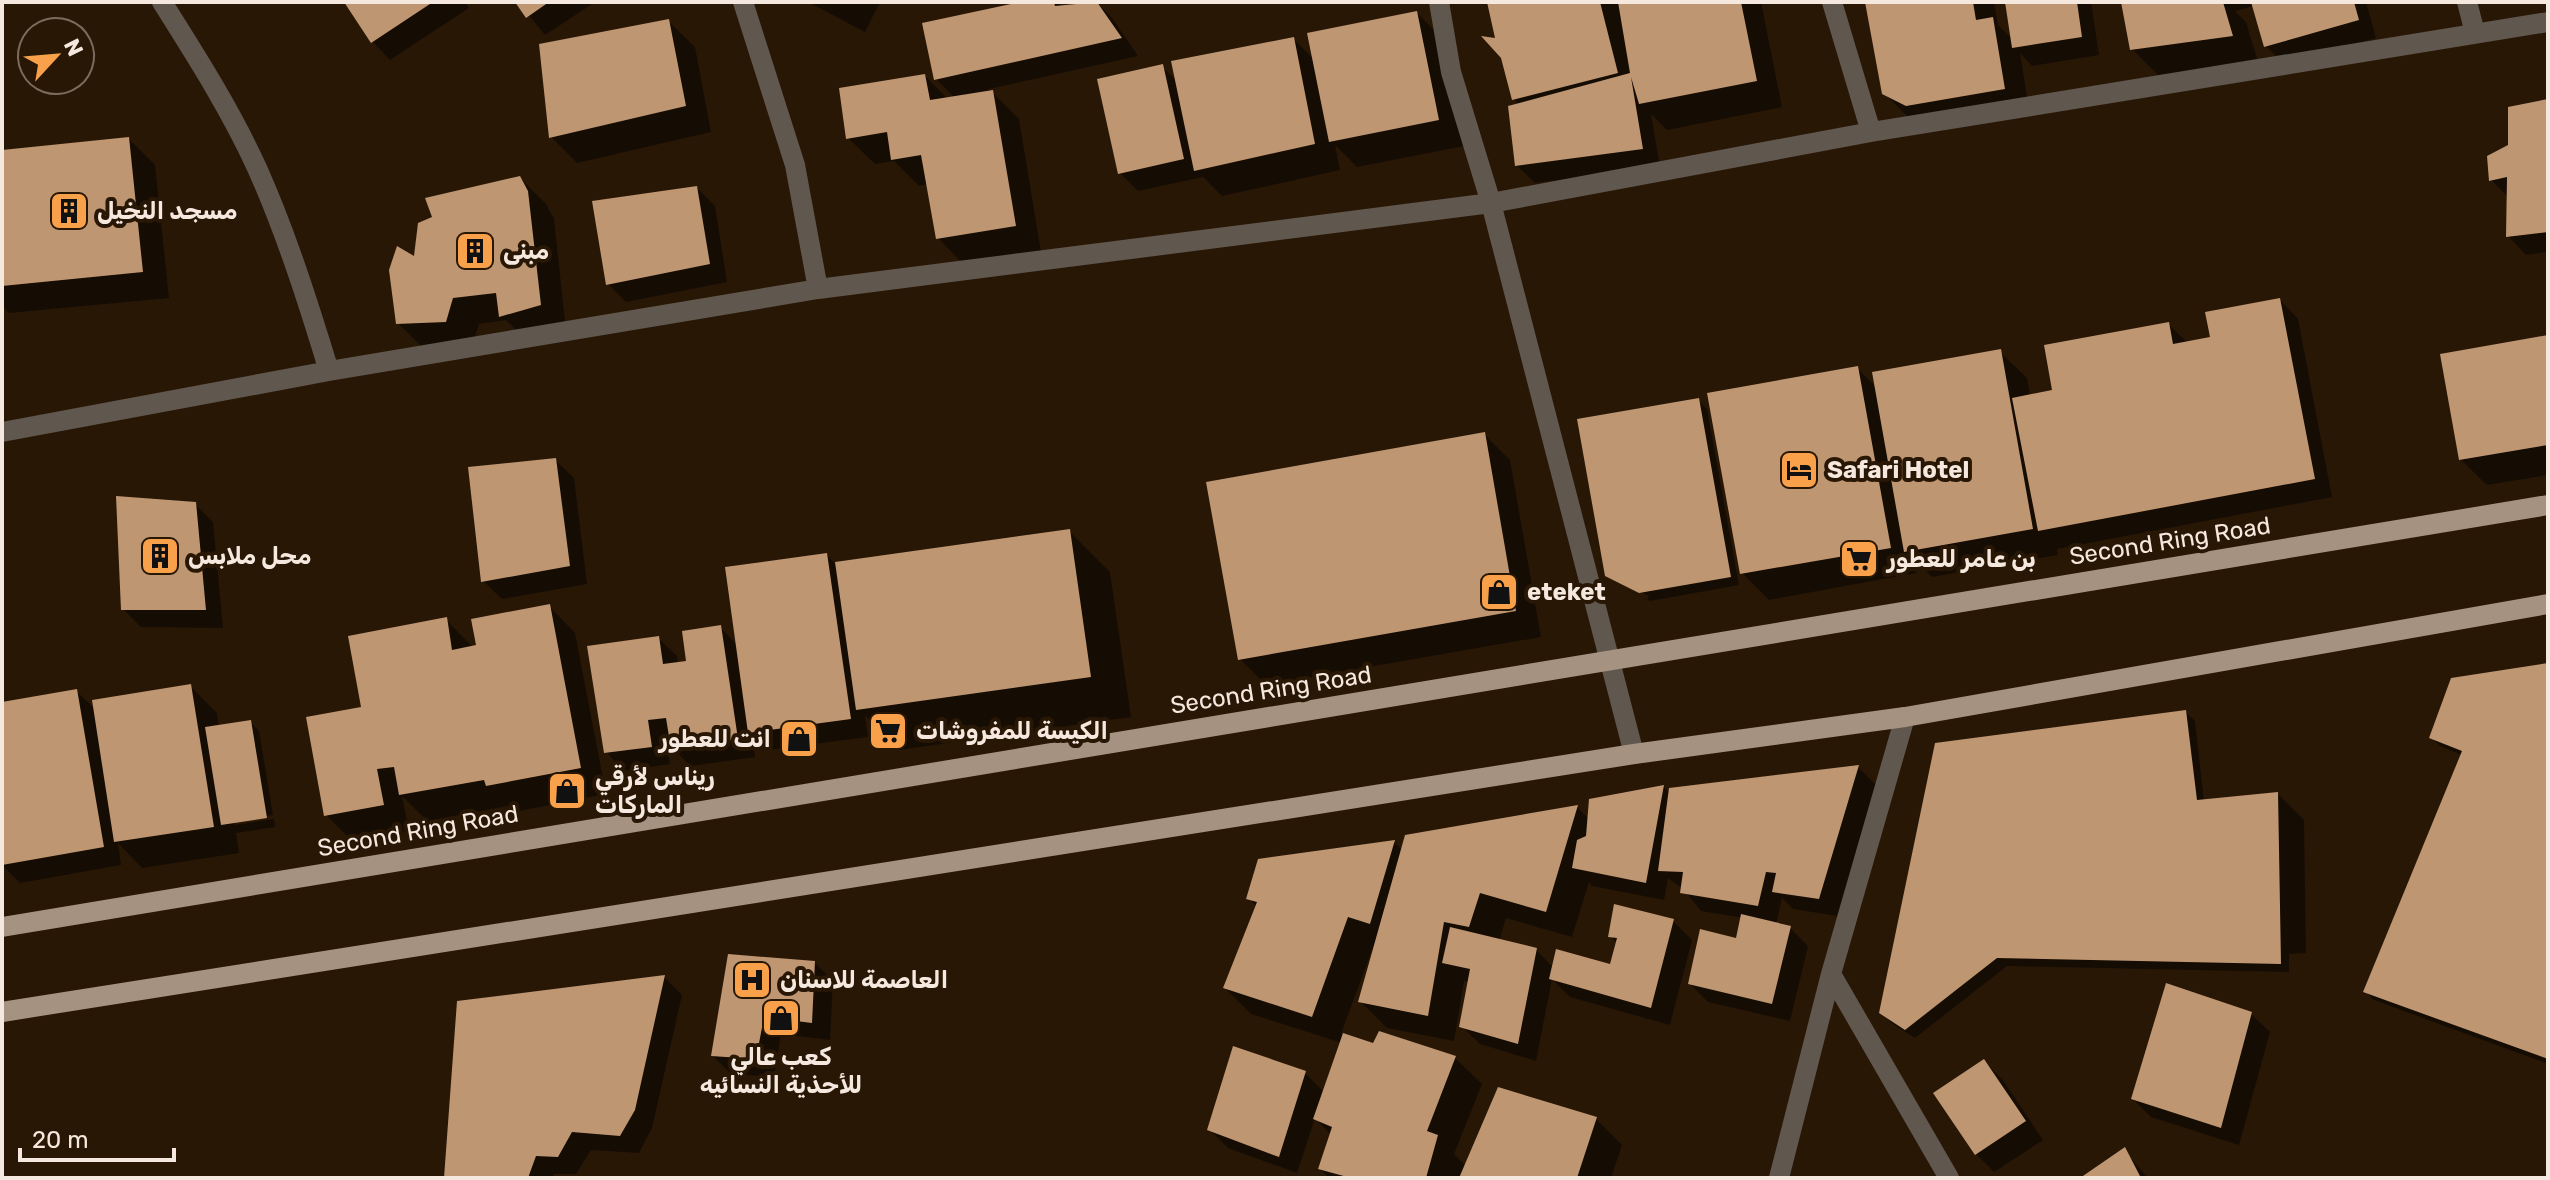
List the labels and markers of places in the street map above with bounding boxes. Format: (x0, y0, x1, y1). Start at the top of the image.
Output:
building icon: مسجد النخيل (48, 190, 90, 232)
place label: مسجد النخيل (97, 197, 237, 225)
building icon: مبنى (454, 230, 496, 272)
place label: مبنى (503, 237, 549, 265)
hotel icon: Safari Hotel (1778, 449, 1820, 491)
place label: Safari Hotel (1827, 456, 1969, 484)
building icon: محل ملابس (139, 535, 181, 577)
supermarket icon: بن عامر للعطور (1838, 538, 1880, 580)
place label: محل ملابس (188, 542, 312, 570)
place label: بن عامر للعطور (1885, 545, 2036, 573)
shop icon: eteket (1478, 571, 1520, 613)
place label: eteket (1527, 578, 1606, 606)
supermarket icon: الكيسة للمفروشات (867, 710, 909, 752)
place label: الكيسة للمفروشات (916, 717, 1108, 745)
shop icon: انت للعطور (778, 718, 820, 760)
place label: انت للعطور (657, 725, 771, 753)
place label: ريناس لأرقي الماركات (595, 763, 715, 819)
shop icon: ريناس لأرقي الماركات (546, 770, 588, 812)
hospital icon: العاصمة للاسنان (731, 959, 773, 1001)
place label: العاصمة للاسنان (780, 966, 948, 994)
shop icon: كعب عالي للأحذية النسائيه (760, 997, 802, 1039)
place label: كعب عالي للأحذية النسائيه (700, 1043, 862, 1099)

